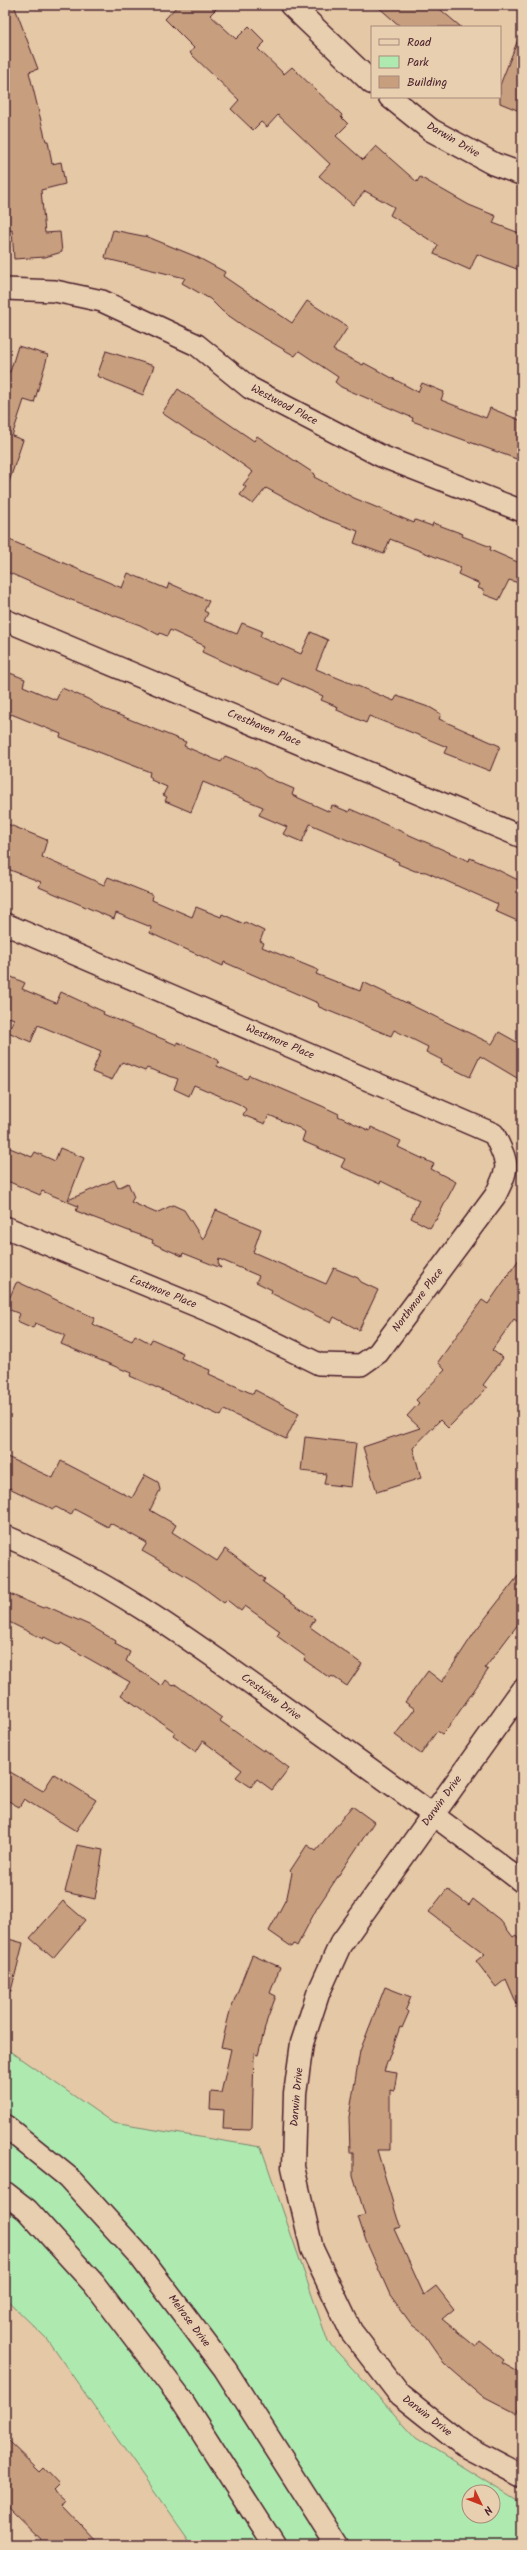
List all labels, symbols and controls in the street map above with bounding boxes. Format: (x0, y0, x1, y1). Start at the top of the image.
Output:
legend (371, 26, 501, 98)
text: Road (407, 33, 432, 52)
text: Park (407, 53, 429, 72)
text: Building (407, 73, 447, 92)
street label: Darwin Drive (423, 117, 483, 163)
street label: Westwood Place (247, 380, 321, 430)
street label: Cresthaven Place (224, 704, 304, 752)
street label: Westmore Place (243, 1019, 317, 1065)
street label: Northmore Place (388, 1264, 448, 1336)
street label: Eastmore Place (127, 1270, 199, 1314)
street label: Crestview Drive (237, 1669, 305, 1725)
street label: Darwin Drive (417, 1772, 467, 1830)
street label: Darwin Drive (285, 2067, 309, 2127)
street label: Melrose Drive (163, 2291, 215, 2351)
street label: Darwin Drive (398, 2391, 456, 2441)
north arrow (461, 2484, 501, 2524)
text: N (479, 2501, 497, 2519)

